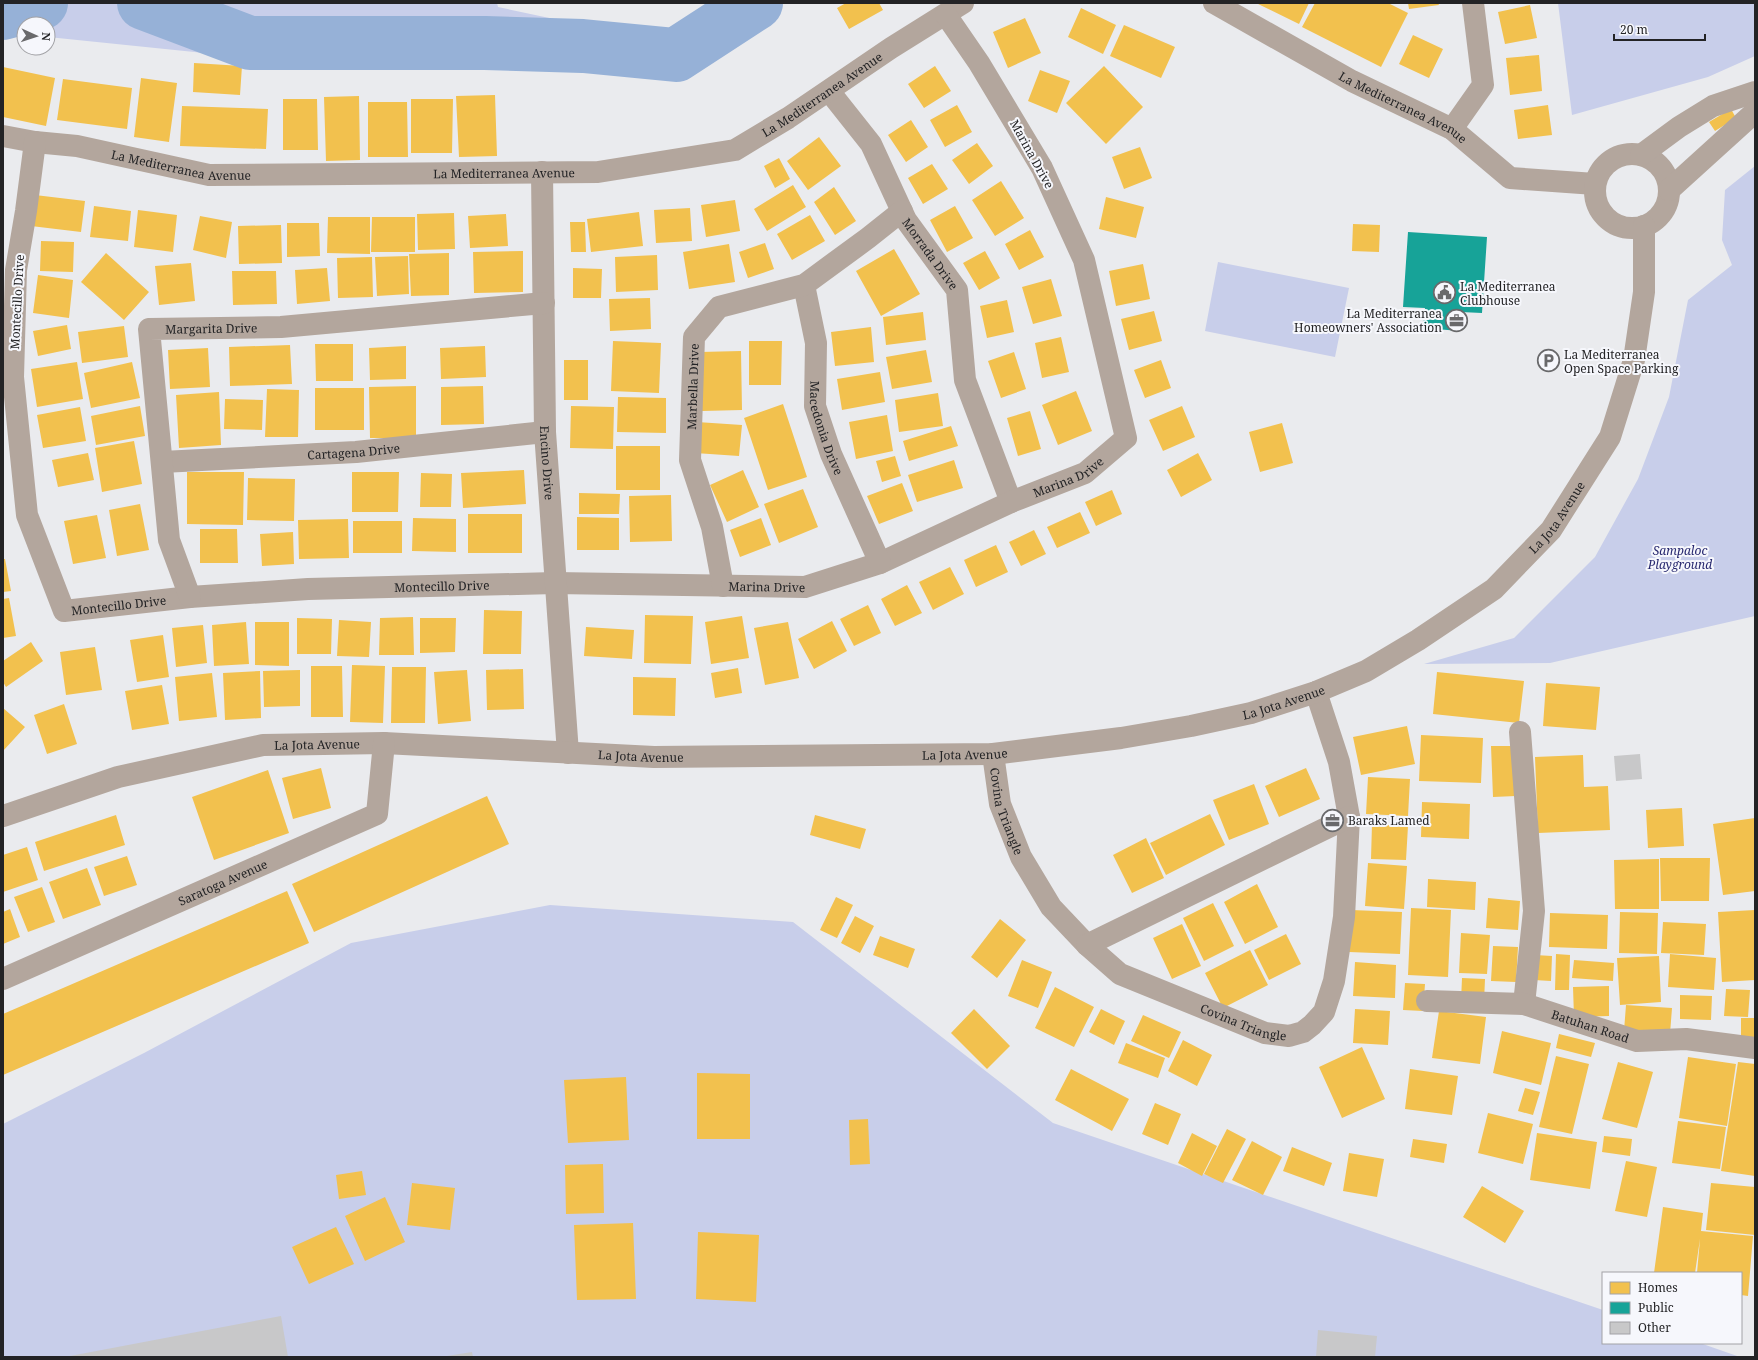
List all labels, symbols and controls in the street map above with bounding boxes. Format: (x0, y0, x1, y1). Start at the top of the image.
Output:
north arrow (16, 16, 56, 56)
scale bar (1614, 16, 1705, 42)
text: 20 m (1620, 21, 1648, 38)
text: N (39, 32, 54, 42)
street label: La Mediterranea Avenue (758, 48, 886, 141)
street label: La Mediterranea Avenue (1336, 67, 1471, 147)
street label: Marina Drive (1006, 116, 1058, 192)
street label: La Mediterranea Avenue (110, 145, 251, 184)
street label: La Mediterranea Avenue (433, 164, 575, 182)
street label: Morrada Drive (899, 214, 962, 293)
street label: Montecillo Drive (6, 254, 28, 350)
place label: La Mediterranea Clubhouse (1460, 278, 1556, 309)
public building icon: La Mediterranea Clubhouse (1431, 280, 1457, 306)
place label: La Mediterranea Homeowners' Association (1294, 305, 1442, 336)
office icon: La Mediterranea Homeowners' Association (1444, 307, 1470, 333)
street label: Margarita Drive (165, 319, 258, 337)
street label: Marbella Drive (682, 343, 702, 430)
place label: La Mediterranea Open Space Parking (1564, 346, 1679, 377)
parking icon: La Mediterranea Open Space Parking (1535, 348, 1561, 374)
street label: Macedonia Drive (807, 381, 848, 478)
street label: Encino Drive (536, 426, 558, 501)
street label: Cartagena Drive (307, 439, 401, 463)
street label: Marina Drive (1030, 453, 1107, 501)
street label: La Jota Avenue (1525, 478, 1588, 557)
park label: Sampaloc Playground (1647, 542, 1712, 573)
street label: Montecillo Drive (394, 576, 490, 595)
street label: Marina Drive (728, 577, 805, 596)
street label: Montecillo Drive (70, 591, 167, 619)
street label: La Jota Avenue (1241, 681, 1327, 723)
street label: La Jota Avenue (274, 735, 360, 753)
street label: La Jota Avenue (922, 744, 1008, 763)
street label: La Jota Avenue (598, 746, 684, 766)
street label: Covina Triangle (986, 766, 1028, 857)
office icon: Baraks Lamed (1319, 807, 1345, 833)
place label: Baraks Lamed (1348, 812, 1430, 829)
street label: Saratoga Avenue (175, 855, 270, 909)
street label: Covina Triangle (1198, 999, 1288, 1044)
street label: Batuhan Road (1549, 1005, 1632, 1047)
legend (1602, 1272, 1742, 1344)
text: Homes (1638, 1279, 1678, 1296)
text: Public (1638, 1299, 1674, 1316)
text: Other (1638, 1319, 1671, 1336)

